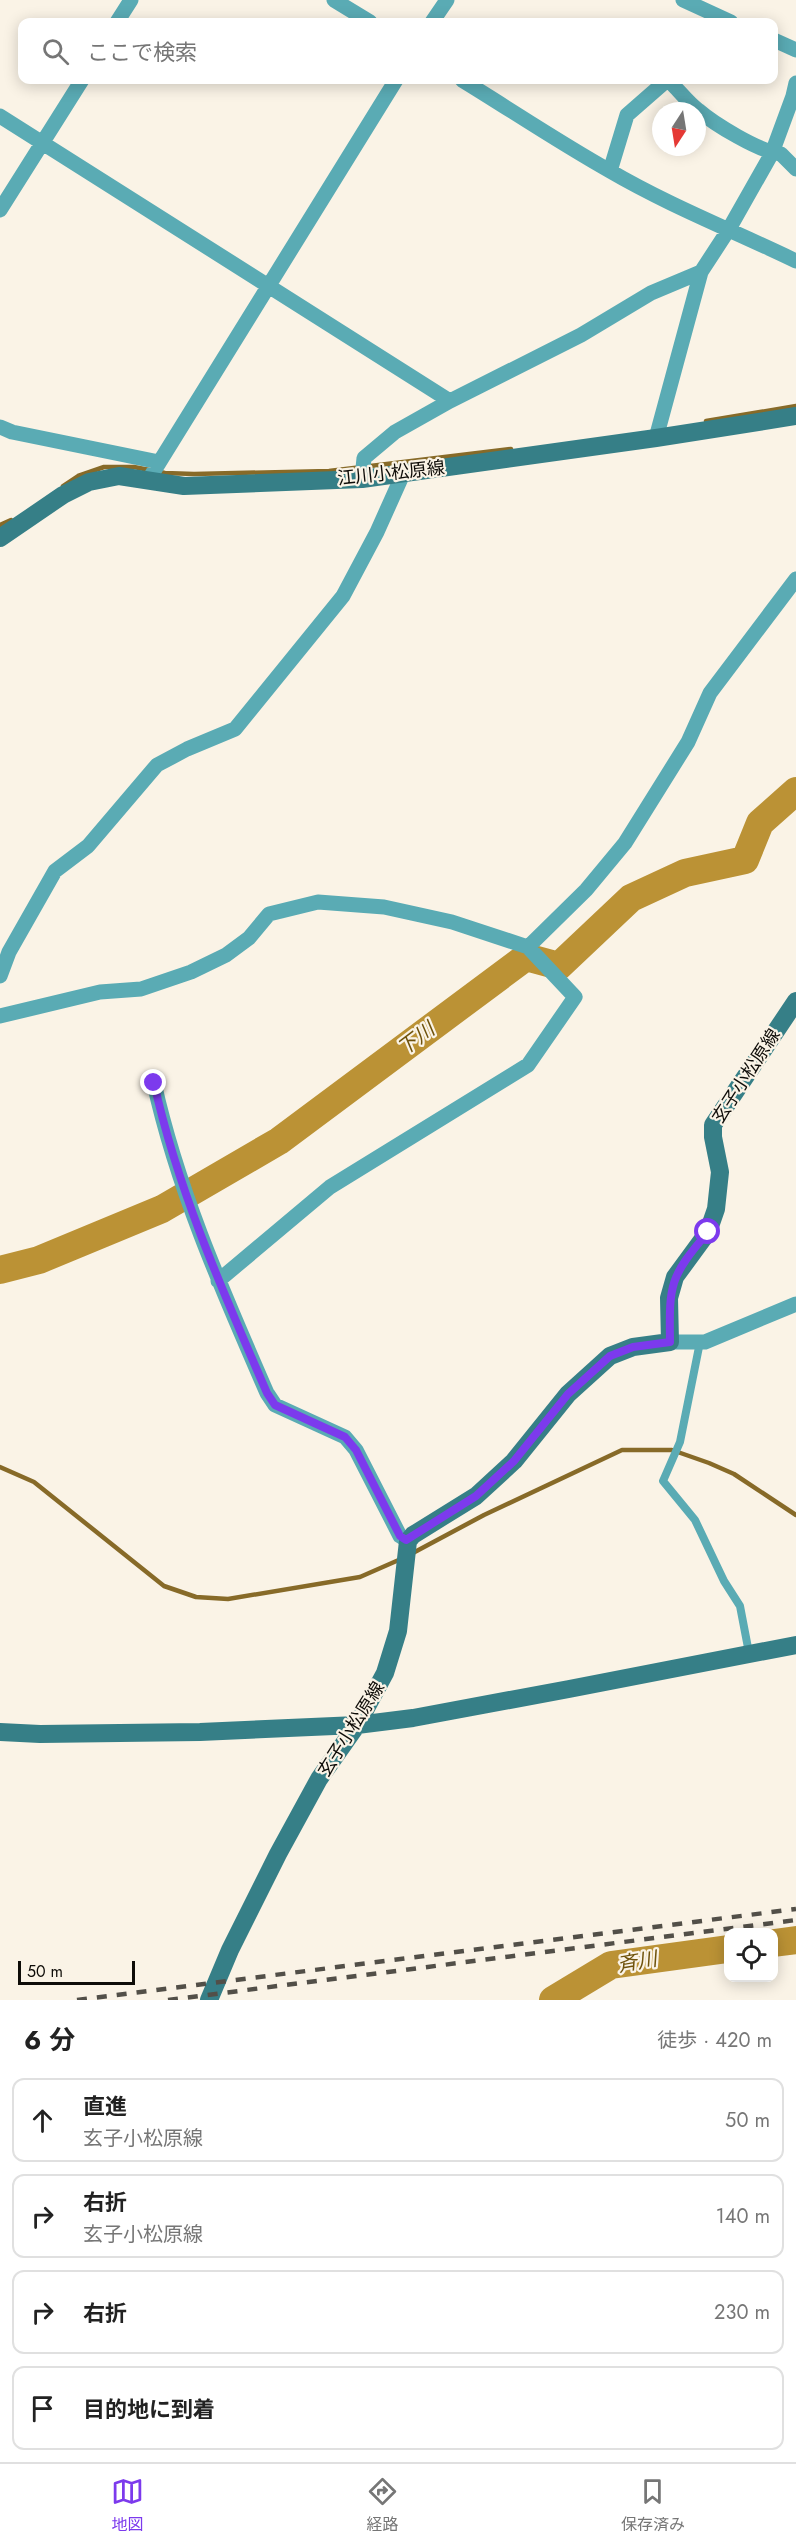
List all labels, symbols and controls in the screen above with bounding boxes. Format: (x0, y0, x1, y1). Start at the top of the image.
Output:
search box (18, 18, 778, 84)
icon: search (39, 35, 72, 68)
text: ここで検索 (87, 36, 197, 68)
north arrow (652, 102, 706, 156)
street label: 江川小松原線 (336, 454, 446, 492)
water label: 下川 (391, 1014, 442, 1063)
street label: 玄子小松原線 (706, 1024, 786, 1128)
route end (140, 1069, 166, 1095)
route start (694, 1218, 720, 1244)
street label: 玄子小松原線 (311, 1676, 391, 1782)
map controls (724, 1928, 778, 1982)
button: locate (724, 1928, 778, 1982)
water label: 斉川 (615, 1944, 661, 1980)
scale bar (18, 1958, 135, 1986)
text: 50 m (27, 1960, 63, 1983)
text: 6 分 (24, 2021, 75, 2059)
text: 徒歩 · 420 m (657, 2026, 772, 2055)
text: 直進 (83, 2090, 127, 2122)
icon: ahead (26, 2104, 59, 2137)
text: 50 m (725, 2106, 770, 2135)
text: 玄子小松原線 (83, 2124, 203, 2153)
text: 右折 (83, 2186, 127, 2218)
icon: right (26, 2200, 59, 2233)
text: 140 m (716, 2202, 770, 2231)
text: 玄子小松原線 (83, 2220, 203, 2249)
icon: right (26, 2296, 59, 2329)
text: 右折 (83, 2297, 127, 2329)
text: 230 m (714, 2298, 770, 2327)
icon: arrive (26, 2392, 59, 2425)
text: 目的地に到着 (83, 2393, 215, 2425)
tab: 地図 (111, 2475, 144, 2536)
tab: 経路 (366, 2475, 399, 2536)
tab: 保存済み (621, 2475, 685, 2536)

